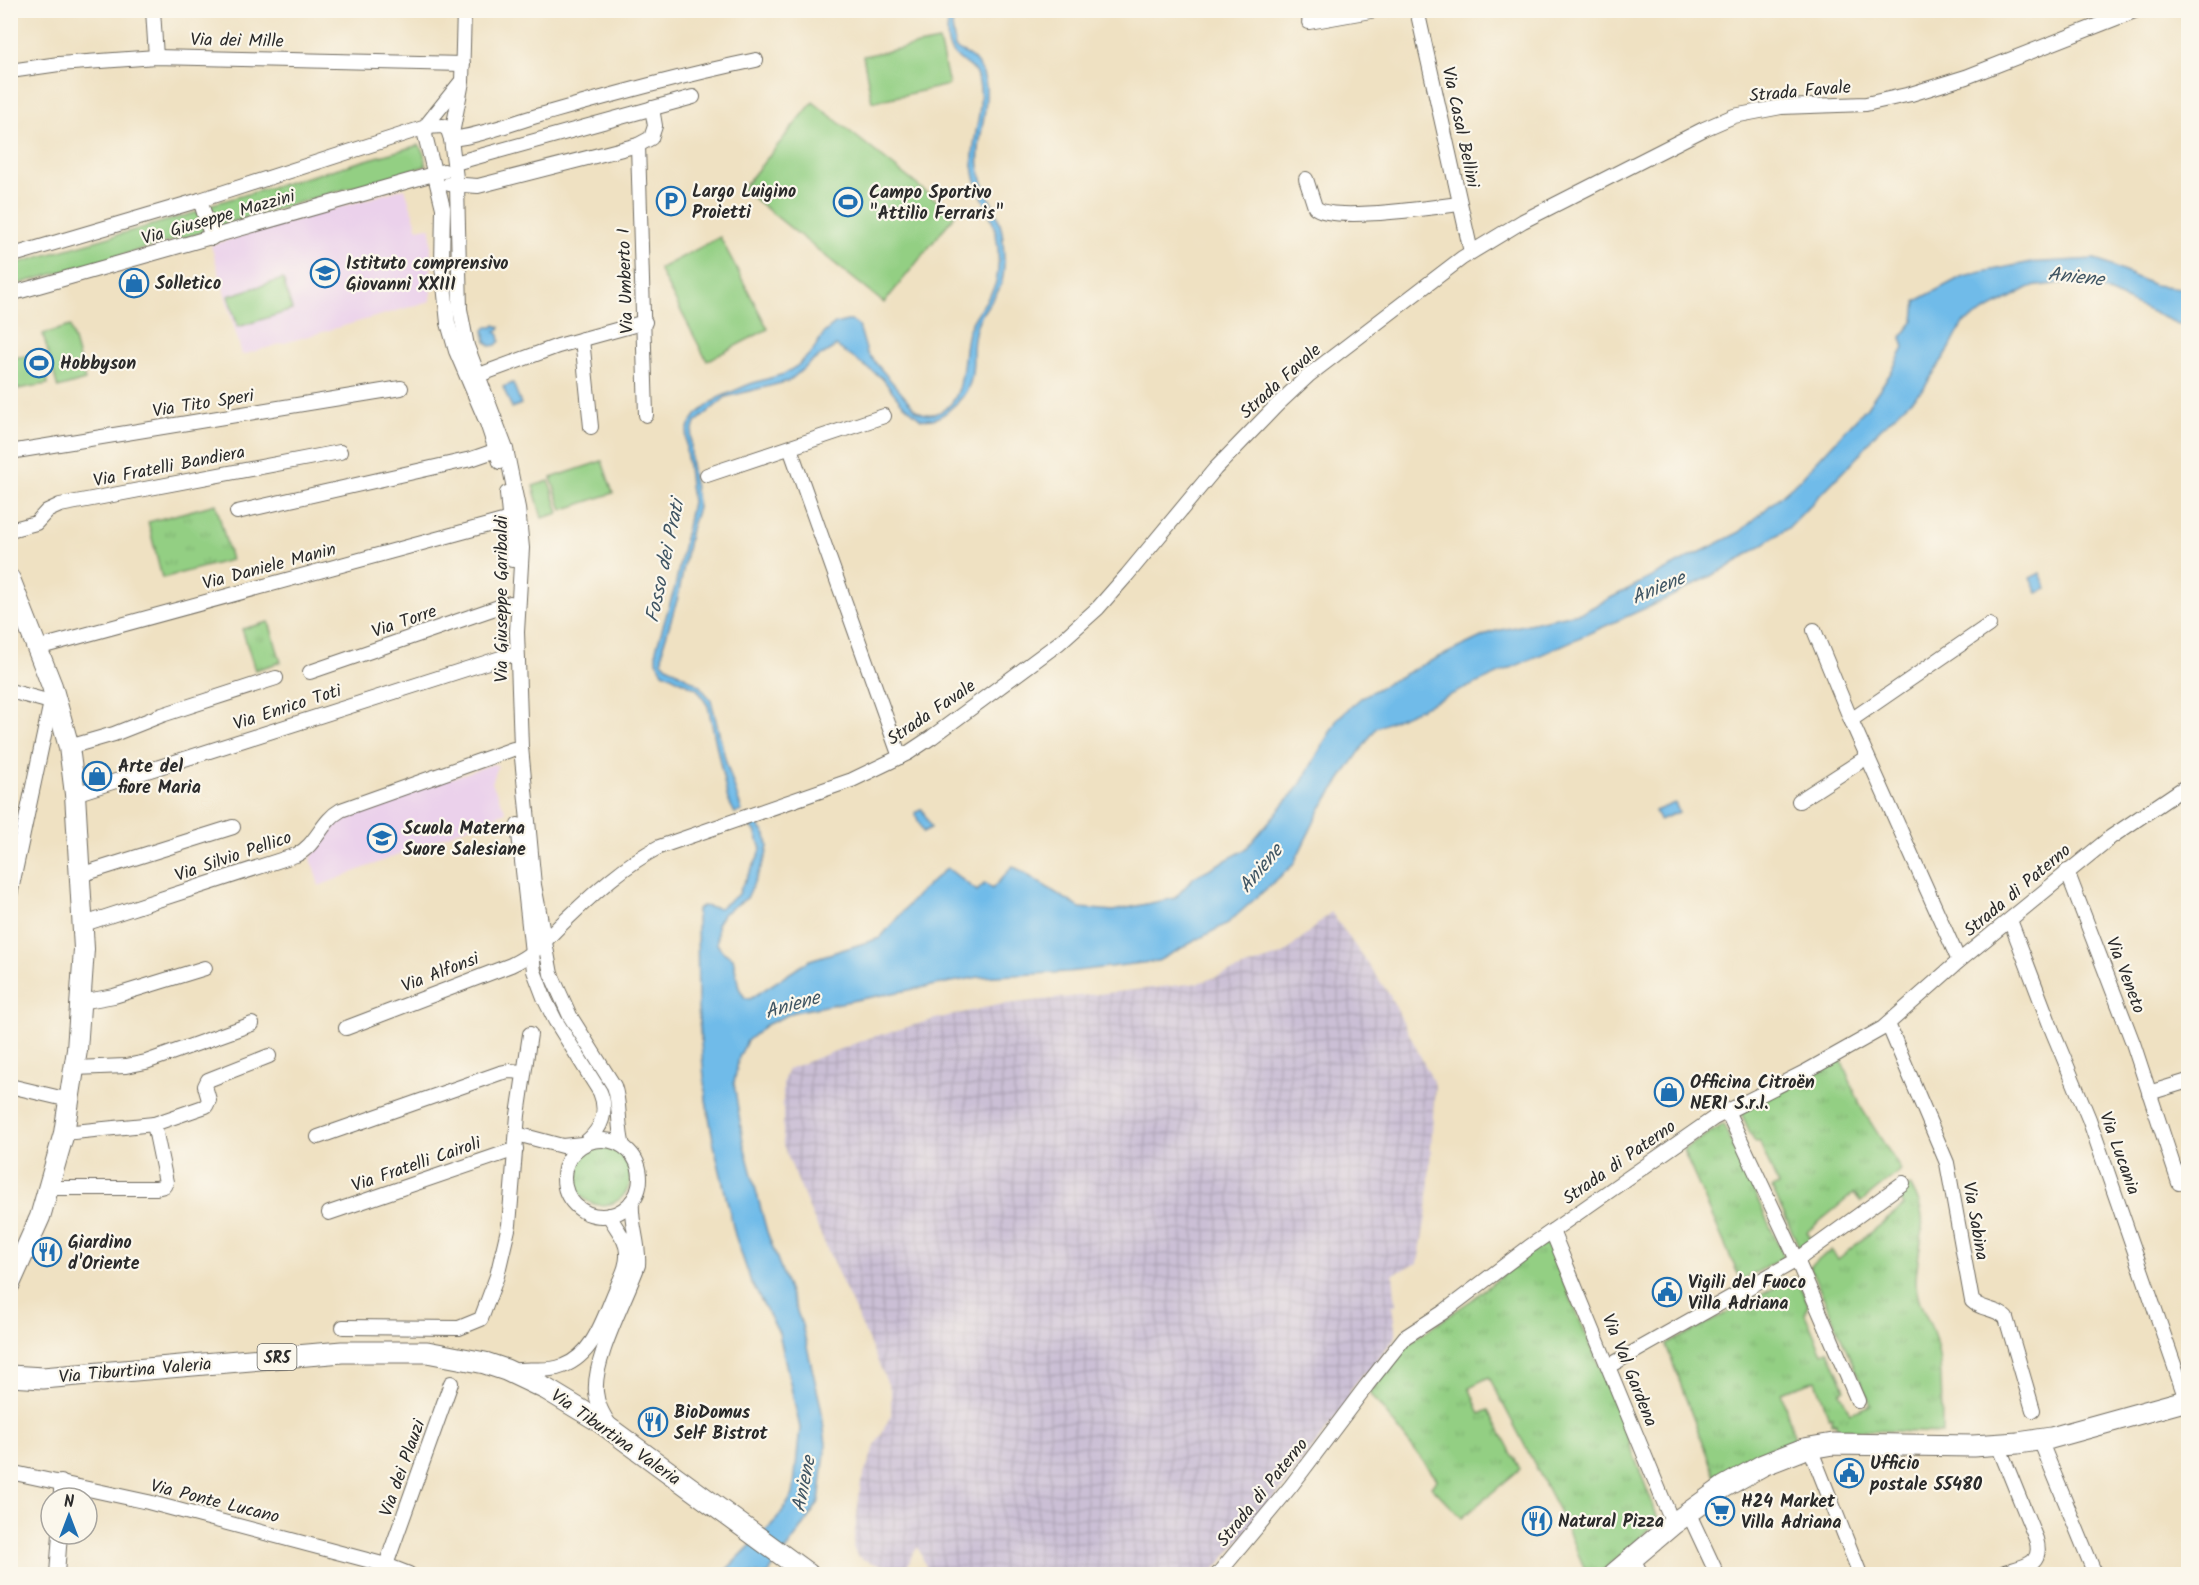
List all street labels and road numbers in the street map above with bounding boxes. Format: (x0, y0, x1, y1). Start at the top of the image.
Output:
street label: Via dei Mille (190, 26, 284, 57)
street label: Via Casal Bellini (1433, 64, 1487, 191)
street label: Strada Favale (1748, 74, 1852, 111)
street label: Via Giuseppe Mazzini (138, 182, 299, 254)
street label: Via Umberto I (610, 227, 643, 334)
street label: Strada Favale (1233, 337, 1329, 427)
street label: Via Tito Speri (150, 382, 257, 427)
street label: Via Fratelli Bandiera (91, 439, 248, 496)
street label: Via Giuseppe Garibaldi (488, 515, 517, 683)
street label: Via Daniele Manin (199, 536, 340, 599)
street label: Via Torre (368, 598, 441, 647)
street label: Strada Favale (881, 673, 982, 754)
street label: Via Enrico Toti (230, 677, 346, 740)
street label: Via Silvio Pellico (171, 824, 296, 891)
street label: Strada di Paterno (1958, 837, 2078, 945)
street label: Via Veneto (2097, 933, 2152, 1018)
street label: Via Alfonsi (397, 945, 484, 1002)
street label: Via Lucania (2090, 1108, 2147, 1199)
street label: Strada di Paterno (1557, 1113, 1683, 1213)
street label: Via Fratelli Cairoli (348, 1129, 486, 1201)
street label: Via Sabina (1953, 1180, 1996, 1263)
street label: Via Val Gardena (1593, 1310, 1664, 1431)
road number: SR5 (258, 1344, 296, 1370)
street label: Via Tiburtina Valeria (58, 1350, 213, 1393)
street label: Via Tiburtina Valeria (544, 1382, 686, 1494)
street label: Via dei Plauzi (372, 1415, 435, 1521)
street label: Strada di Paterno (1210, 1432, 1316, 1554)
street label: Via Ponte Lucano (147, 1472, 282, 1532)

